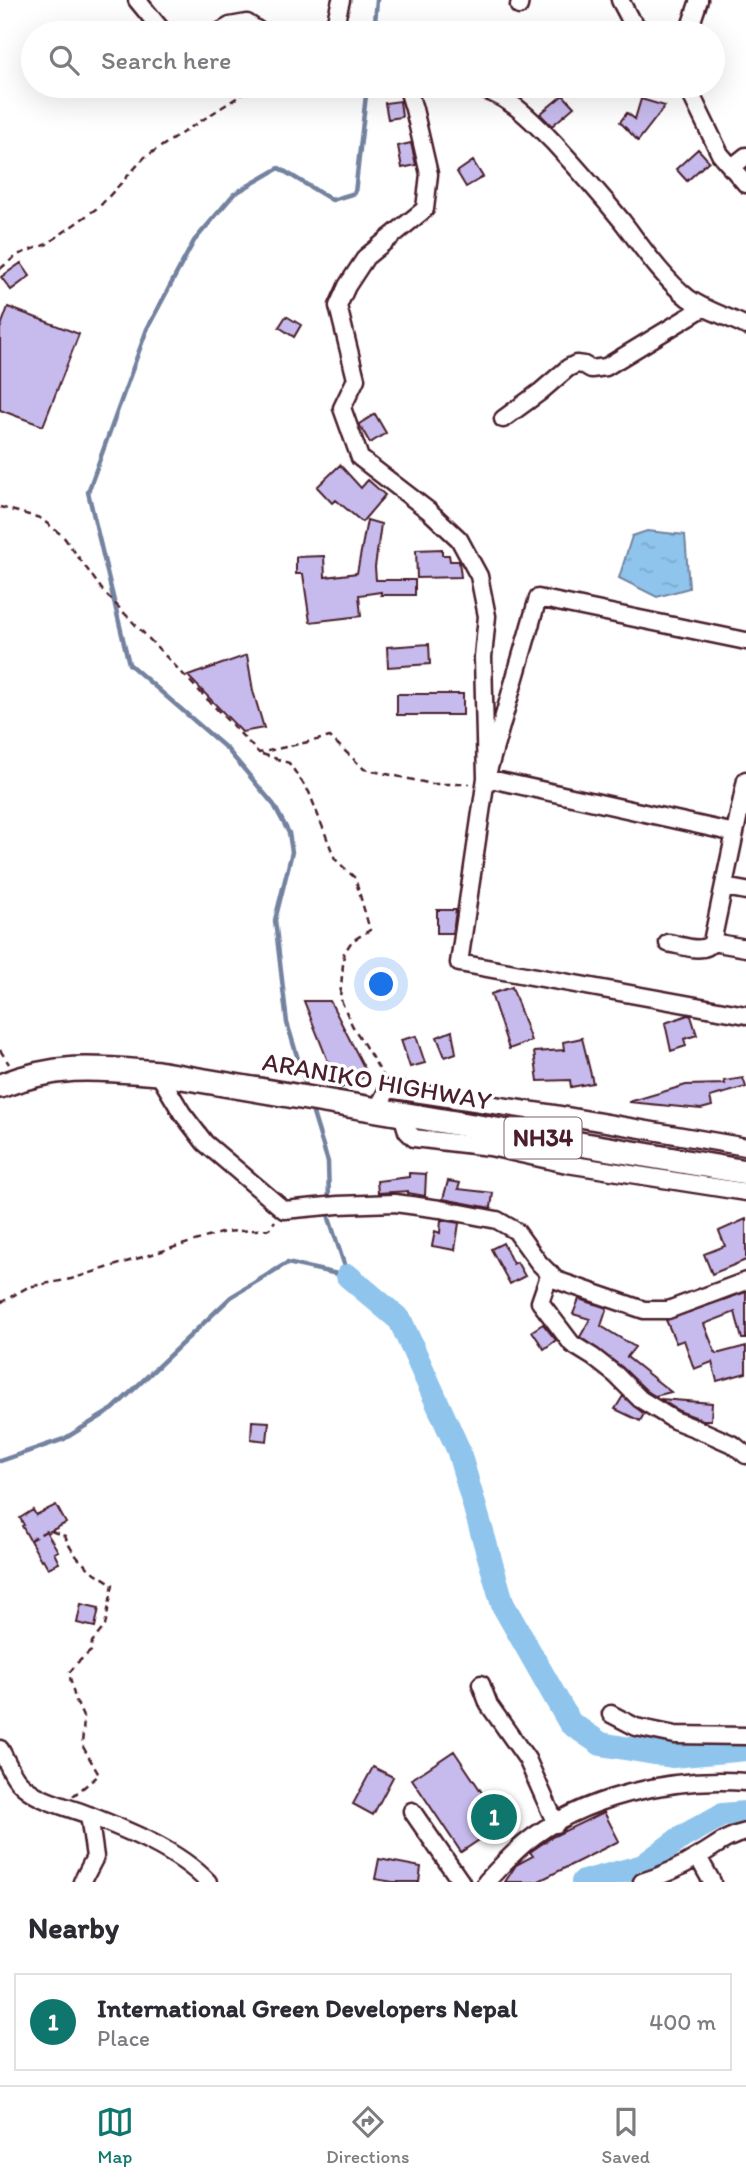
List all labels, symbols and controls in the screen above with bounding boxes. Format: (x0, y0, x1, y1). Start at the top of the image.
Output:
search box (21, 21, 725, 98)
icon: search (45, 41, 83, 79)
text: Search here (101, 44, 231, 76)
your location (364, 967, 398, 1001)
street label: ARANIKO HIGHWAY (260, 1045, 494, 1117)
road number: NH34 (504, 1118, 582, 1158)
pin: 1 (471, 1791, 517, 1843)
text: Nearby (28, 1909, 119, 1946)
text: International Green Developers Nepal (97, 1992, 518, 2024)
text: 1 (48, 2008, 58, 2036)
text: 400 m (649, 2008, 716, 2036)
text: Place (97, 2024, 150, 2052)
tab: Map (96, 2103, 134, 2168)
tab: Directions (326, 2103, 410, 2168)
tab: Saved (602, 2103, 650, 2168)

